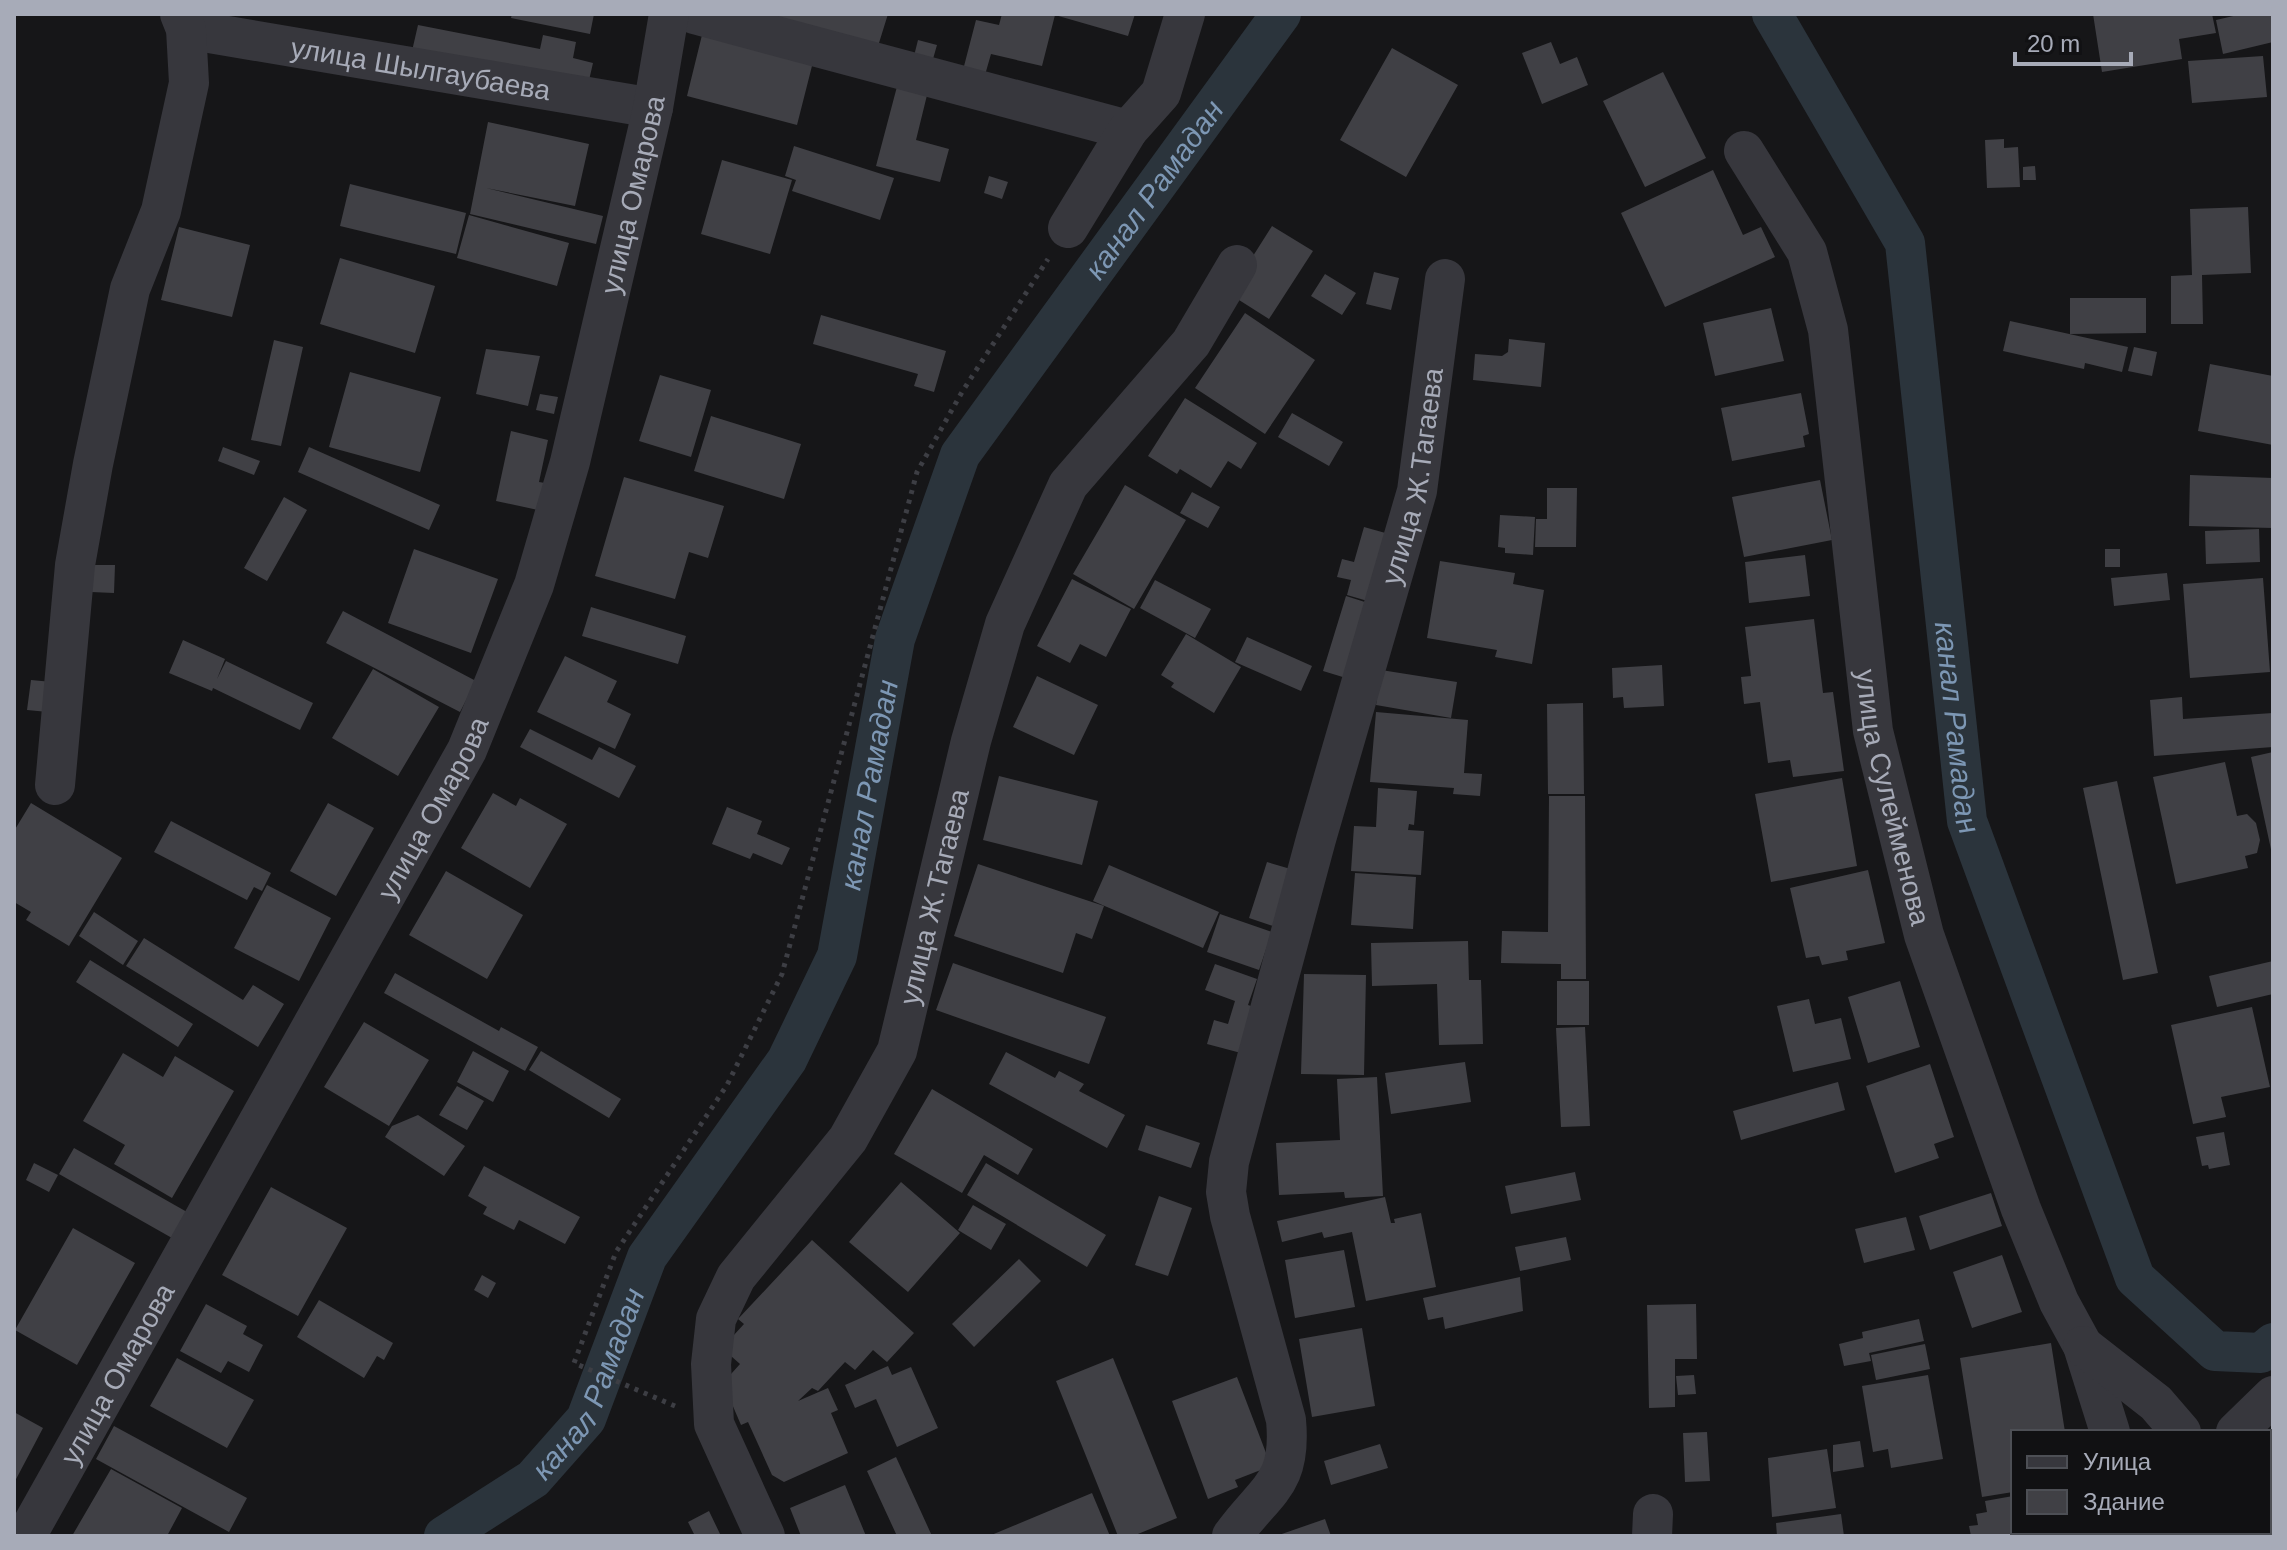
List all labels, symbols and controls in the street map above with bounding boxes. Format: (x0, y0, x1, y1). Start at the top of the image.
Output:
scale bar (2015, 16, 2131, 66)
text: 20 m (2027, 30, 2080, 57)
street label: улица Шылгаубаева (289, 31, 553, 106)
street label: улица Омарова (594, 93, 670, 297)
water label: канал Рамадан (1077, 94, 1229, 285)
street label: улица Ж.Тагаева (1375, 366, 1449, 588)
water label: канал Рамадан (1929, 620, 1987, 838)
street label: улица Сулейменова (1851, 667, 1937, 929)
water label: канал Рамадан (833, 677, 904, 892)
street label: улица Омарова (371, 712, 494, 905)
street label: улица Ж.Тагаева (893, 785, 975, 1008)
street label: улица Омарова (54, 1277, 180, 1470)
water label: канал Рамадан (525, 1283, 650, 1485)
legend (2011, 1430, 2271, 1534)
text: Улица (2083, 1448, 2152, 1475)
text: Здание (2083, 1488, 2165, 1515)

